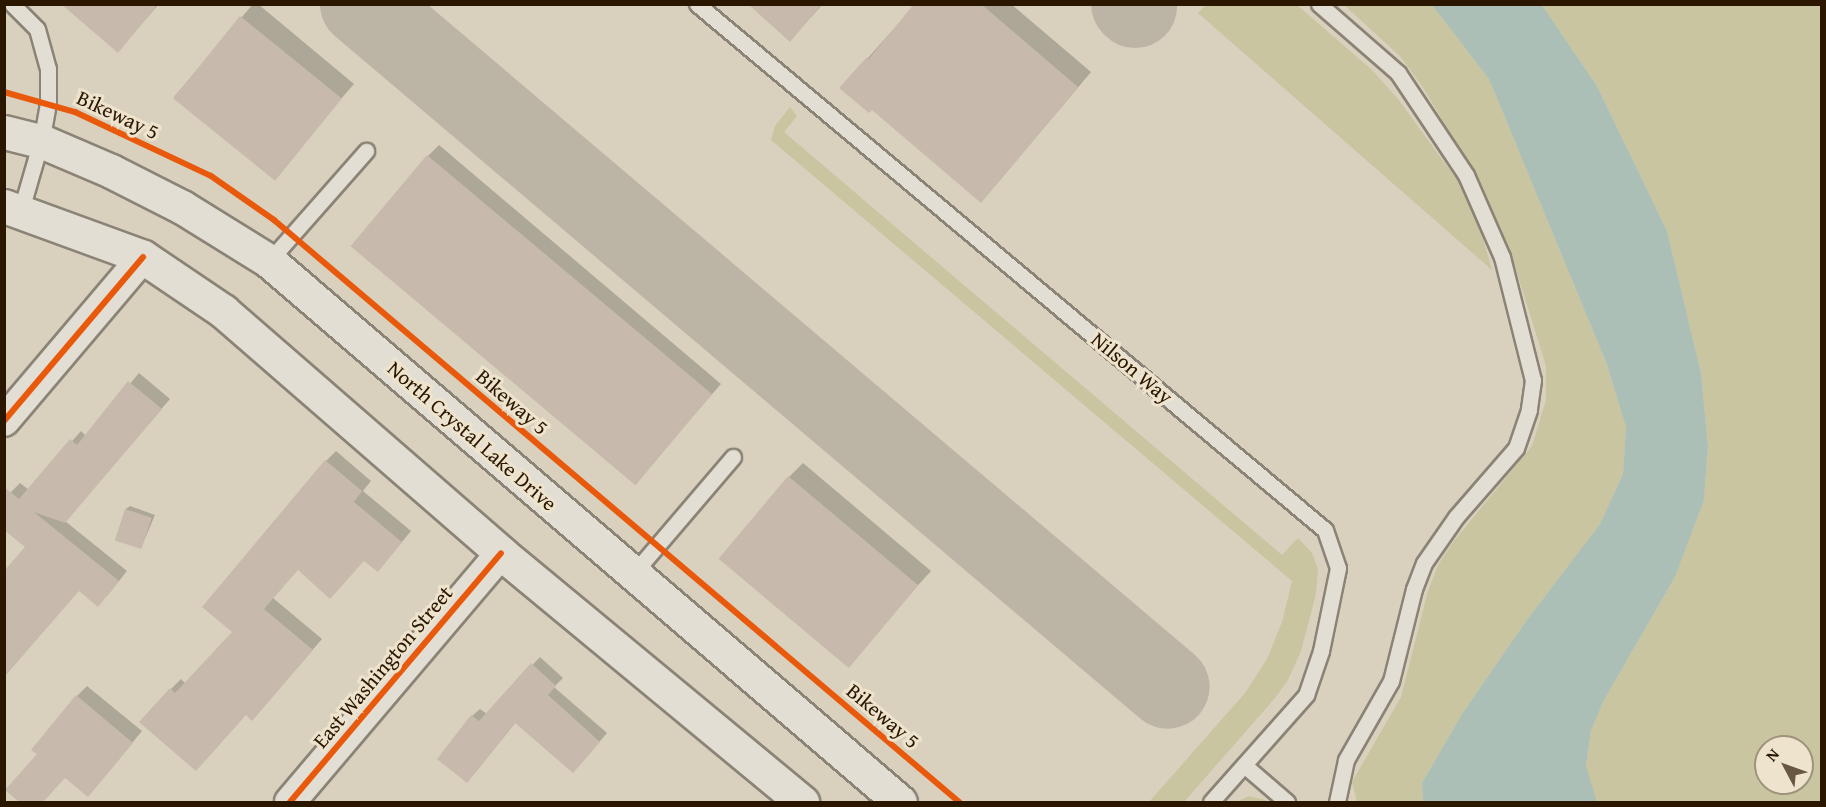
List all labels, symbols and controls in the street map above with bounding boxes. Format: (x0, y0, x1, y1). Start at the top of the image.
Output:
street label: Bikeway 5 (73, 85, 163, 145)
street label: Nilson Way (1086, 327, 1178, 409)
street label: North Crystal Lake Drive (382, 356, 562, 516)
street label: Bikeway 5 (471, 364, 553, 440)
street label: East Washington Street (308, 581, 458, 753)
street label: Bikeway 5 (841, 678, 925, 754)
north arrow (1754, 735, 1814, 795)
text: N (1759, 743, 1784, 766)

